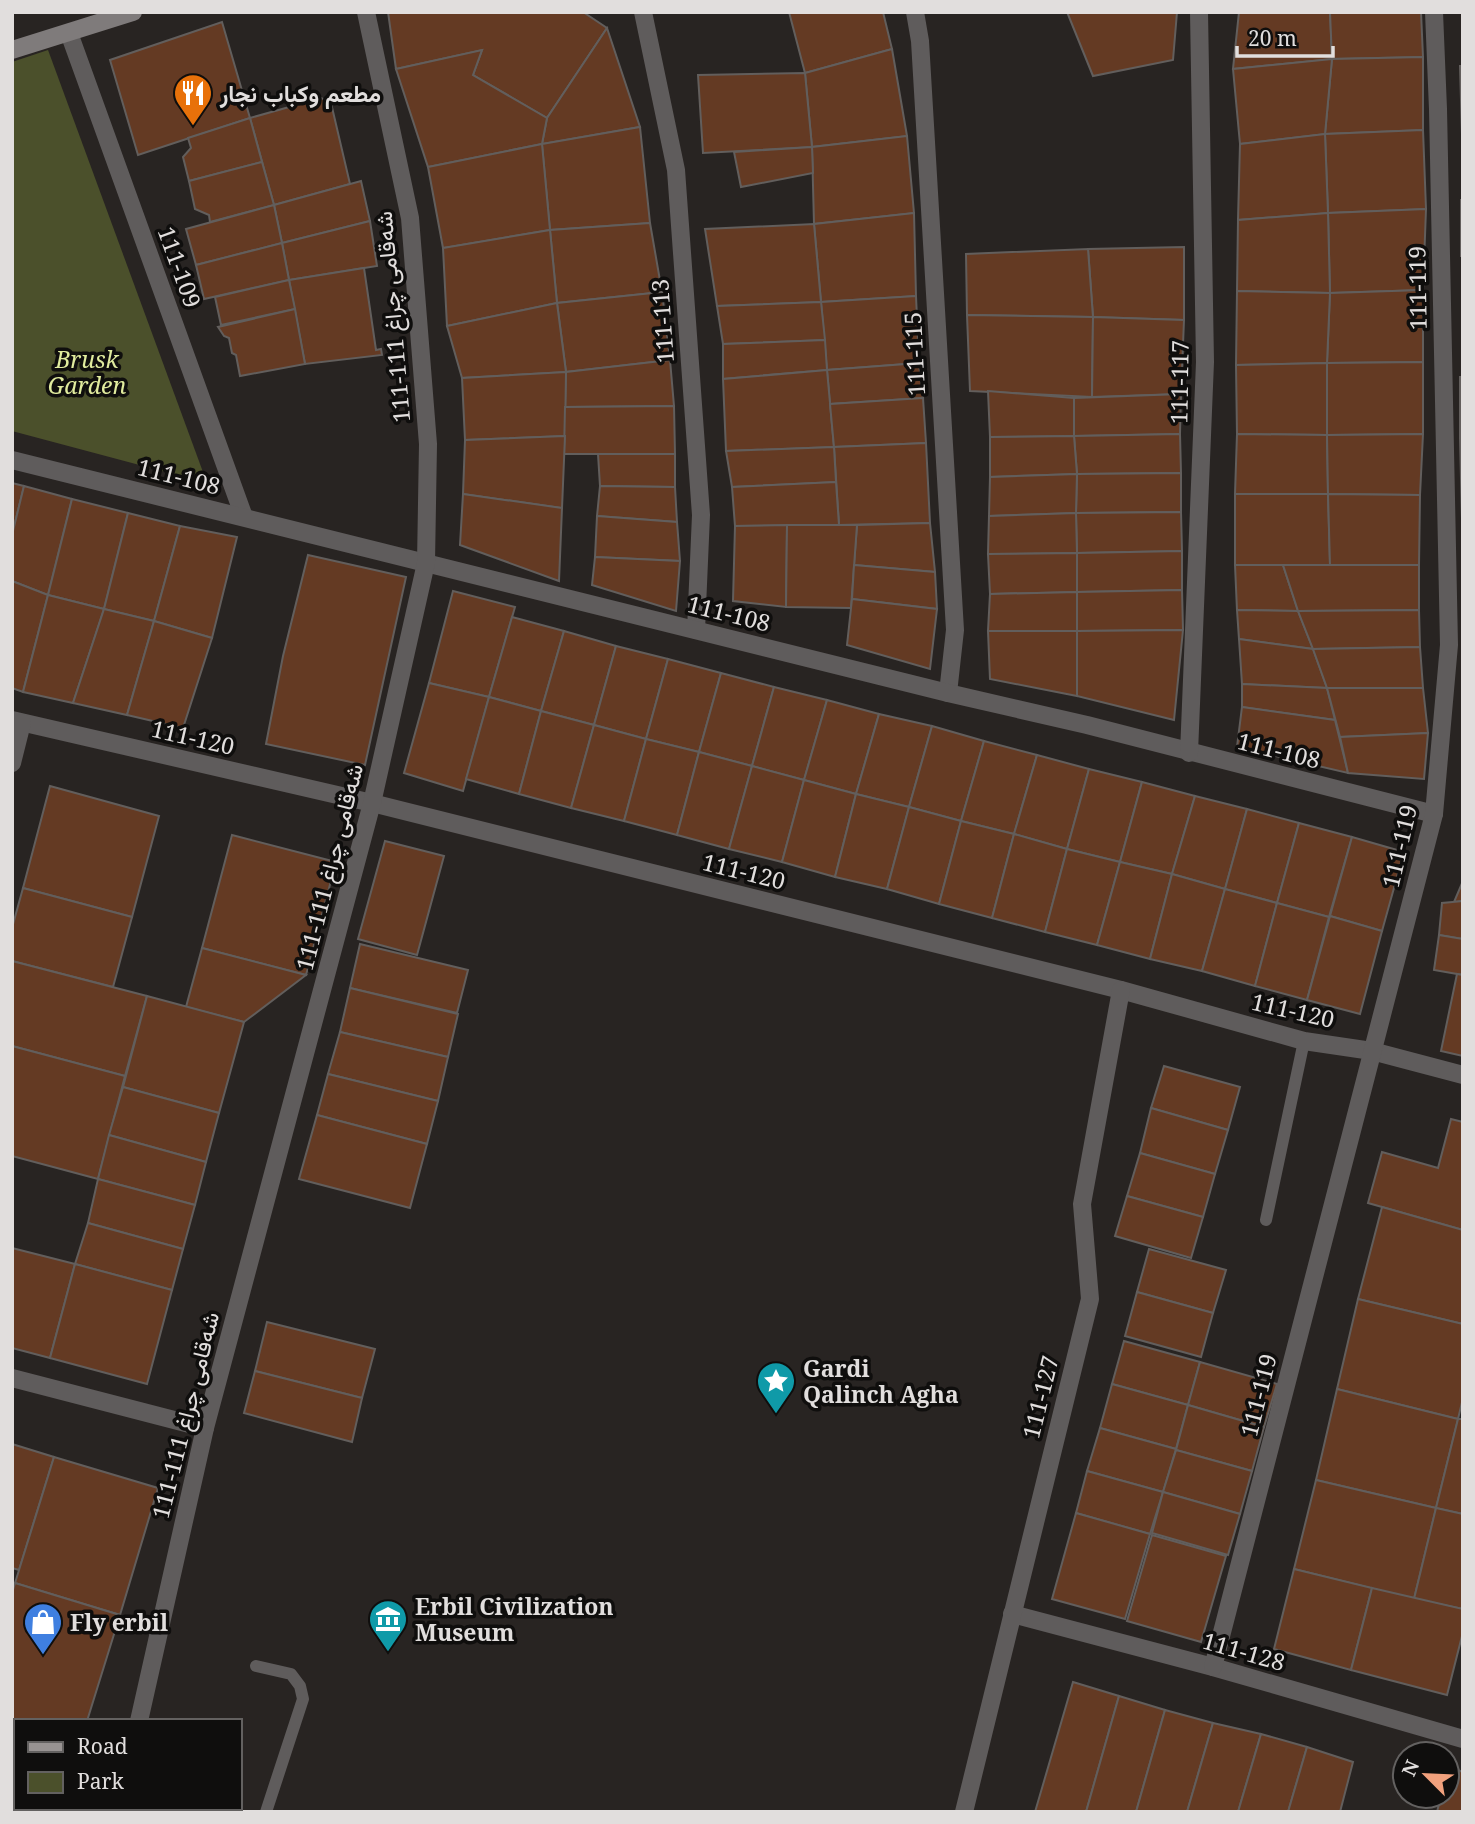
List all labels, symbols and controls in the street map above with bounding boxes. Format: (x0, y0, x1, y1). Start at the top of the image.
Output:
scale bar (1237, 14, 1333, 58)
text: 20 m (1248, 24, 1297, 52)
restaurant icon: مطعم وكباب نجار (172, 72, 214, 127)
place label: مطعم وكباب نجار (219, 77, 381, 109)
street label: شەقامی چراغ 111-111 (367, 210, 418, 424)
street label: 111-109 (151, 222, 209, 312)
street label: 111-119 (1400, 246, 1434, 330)
street label: 111-113 (643, 278, 681, 364)
street label: 111-115 (896, 311, 932, 397)
street label: 111-117 (1162, 340, 1196, 424)
park label: Brusk Garden (48, 343, 126, 401)
street label: 111-108 (134, 450, 224, 502)
street label: 111-108 (684, 587, 774, 639)
street label: 111-120 (148, 712, 238, 762)
street label: 111-108 (1234, 724, 1324, 776)
street label: شەقامی چراغ 111-111 (288, 760, 371, 974)
street label: 111-119 (1374, 801, 1424, 891)
street label: 111-120 (699, 845, 789, 897)
street label: 111-120 (1248, 985, 1338, 1035)
street label: شەقامی چراغ 111-111 (144, 1308, 227, 1522)
street label: 111-119 (1232, 1350, 1284, 1440)
place label: Gardi Qalinch Agha (803, 1352, 959, 1410)
street label: 111-127 (1014, 1352, 1066, 1442)
place icon: Gardi Qalinch Agha (755, 1360, 797, 1415)
place label: Erbil Civilization Museum (415, 1590, 614, 1648)
museum icon: Erbil Civilization Museum (367, 1598, 409, 1653)
shop icon: Fly erbil (22, 1601, 64, 1656)
place label: Fly erbil (70, 1606, 168, 1638)
street label: 111-128 (1199, 1624, 1289, 1678)
legend (14, 1719, 242, 1810)
text: Road (77, 1732, 128, 1760)
north arrow (1391, 1740, 1461, 1810)
text: N (1396, 1756, 1425, 1780)
text: Park (77, 1767, 124, 1795)

